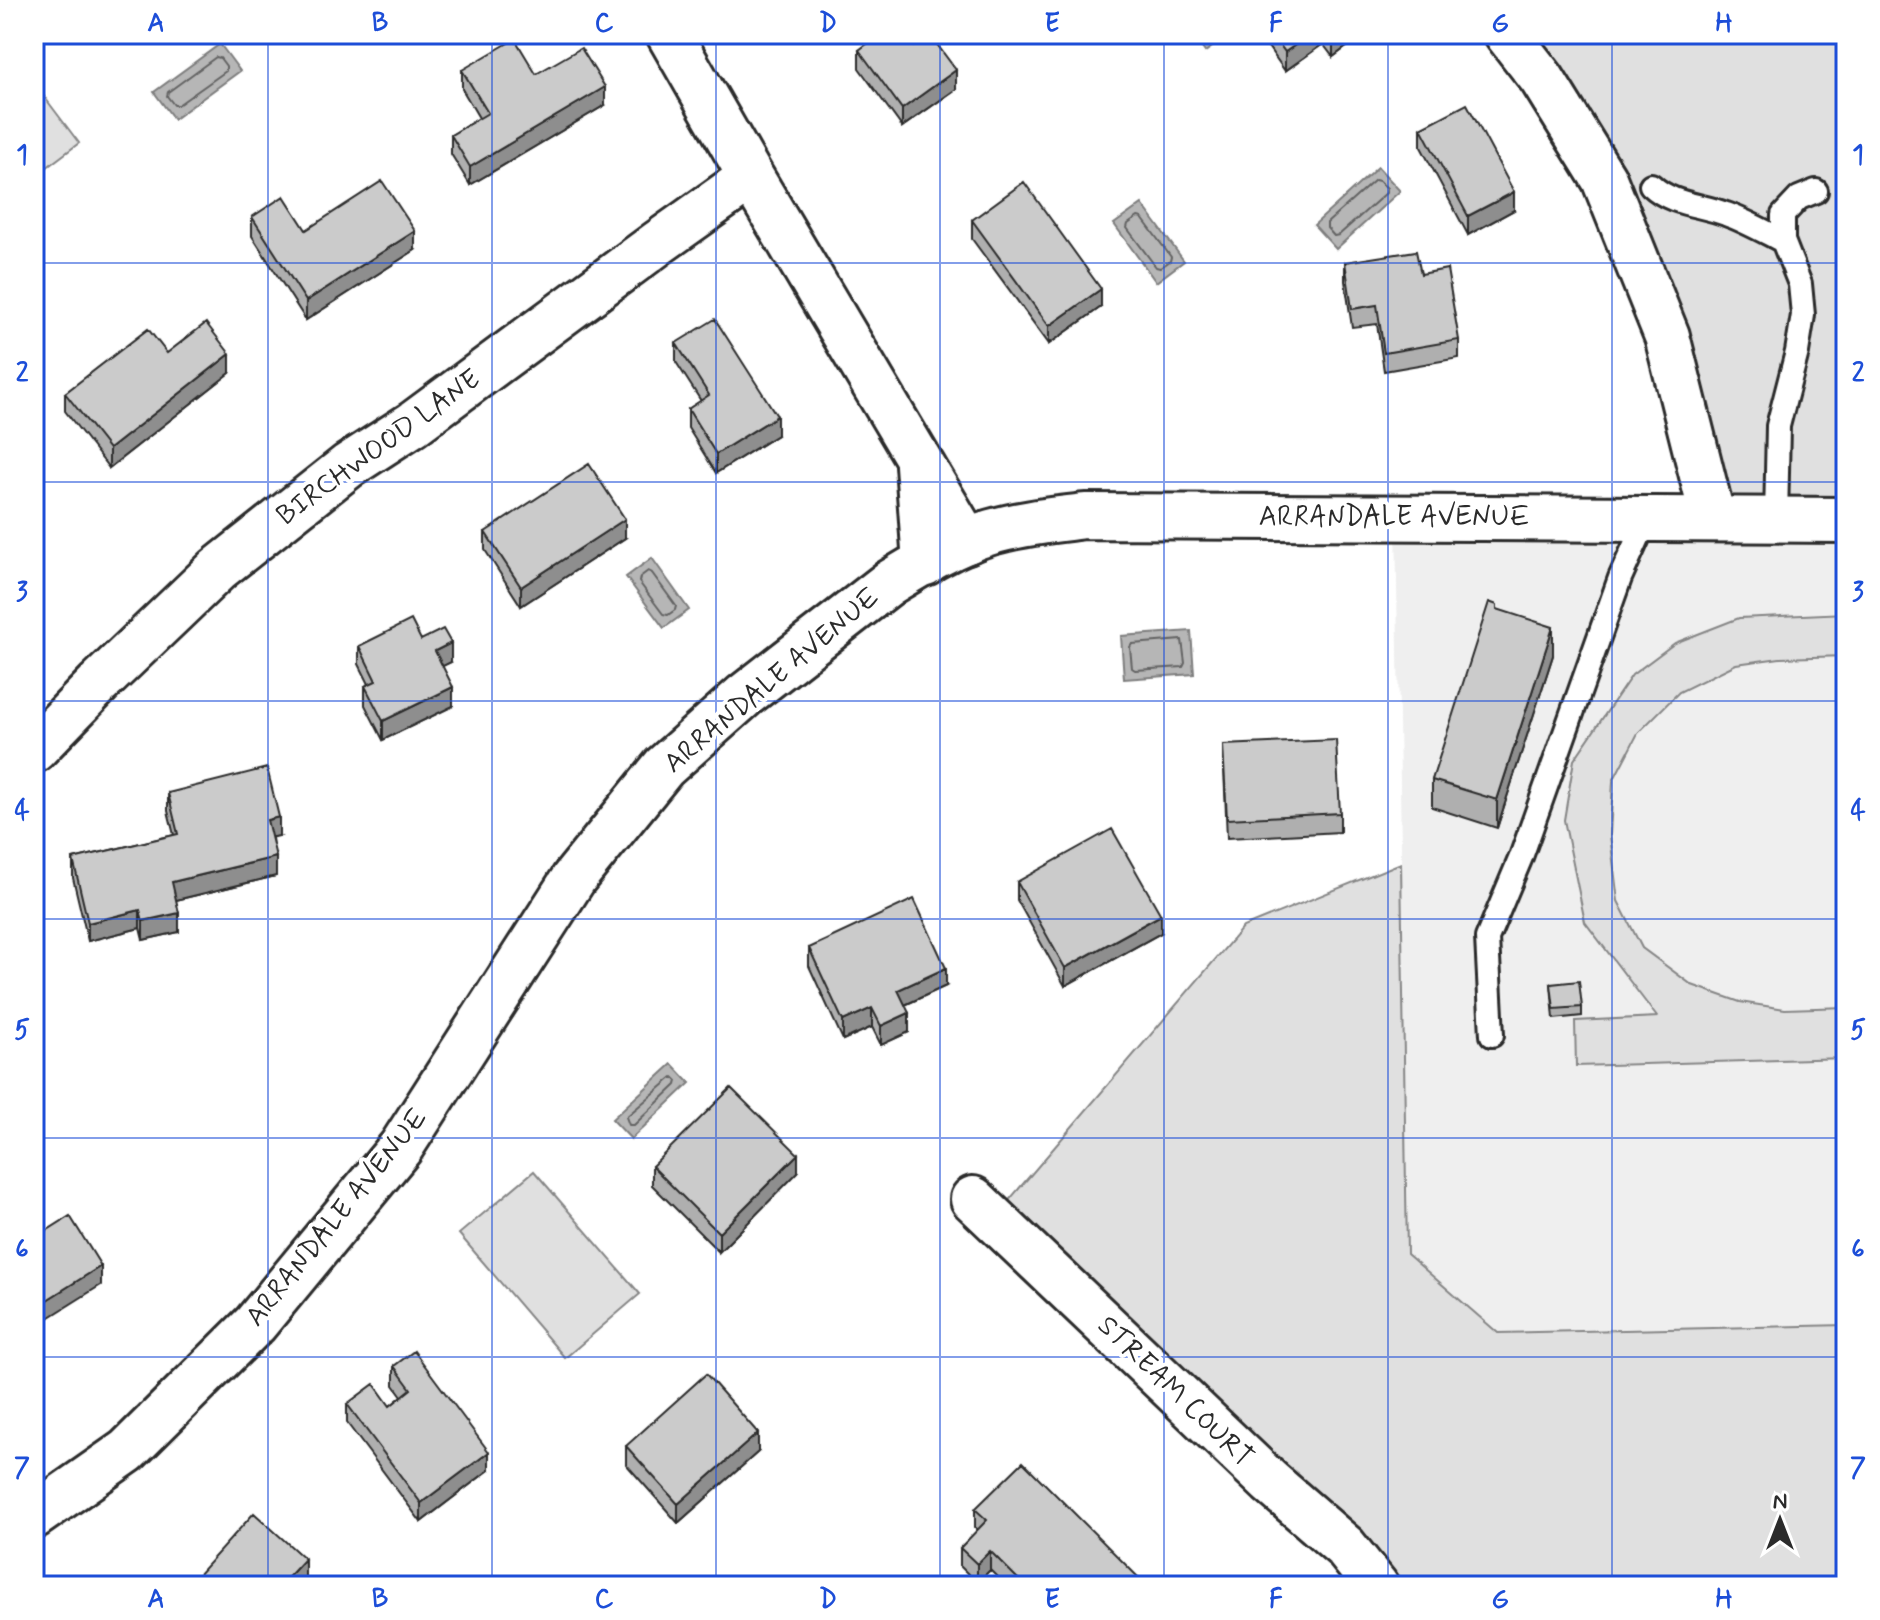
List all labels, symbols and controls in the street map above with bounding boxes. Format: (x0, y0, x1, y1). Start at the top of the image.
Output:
text: A (147, 7, 165, 41)
text: B (372, 7, 388, 41)
text: C (595, 7, 614, 41)
text: D (819, 7, 837, 41)
text: E (1044, 7, 1060, 41)
text: F (1269, 7, 1283, 41)
text: G (1491, 7, 1509, 41)
text: H (1716, 7, 1733, 41)
text: 1 (16, 139, 28, 173)
text: 1 (1852, 139, 1864, 173)
text: 2 (16, 357, 29, 391)
text: 2 (1852, 357, 1865, 391)
street label: BIRCHWOOD LANE (269, 361, 489, 535)
street label: ARRANDALE AVENUE (1259, 499, 1529, 536)
text: 3 (16, 576, 28, 610)
text: 3 (1852, 576, 1864, 610)
street label: ARRANDALE AVENUE (656, 580, 888, 782)
text: 4 (14, 795, 30, 829)
text: 4 (1850, 795, 1866, 829)
text: 5 (14, 1014, 30, 1048)
text: 5 (1850, 1014, 1866, 1048)
street label: ARRANDALE AVENUE (237, 1101, 437, 1335)
text: 6 (15, 1233, 29, 1267)
text: 6 (1851, 1233, 1865, 1267)
street label: STREAM COURT (1089, 1308, 1261, 1476)
text: 7 (14, 1452, 30, 1486)
text: 7 (1850, 1452, 1866, 1486)
north arrow (1740, 1480, 1820, 1560)
text: N (1773, 1488, 1787, 1516)
text: A (147, 1583, 165, 1617)
text: B (372, 1583, 388, 1617)
text: C (595, 1583, 614, 1617)
text: D (819, 1583, 837, 1617)
text: E (1044, 1583, 1060, 1617)
text: F (1269, 1583, 1283, 1617)
text: G (1491, 1583, 1509, 1617)
text: H (1716, 1583, 1733, 1617)

